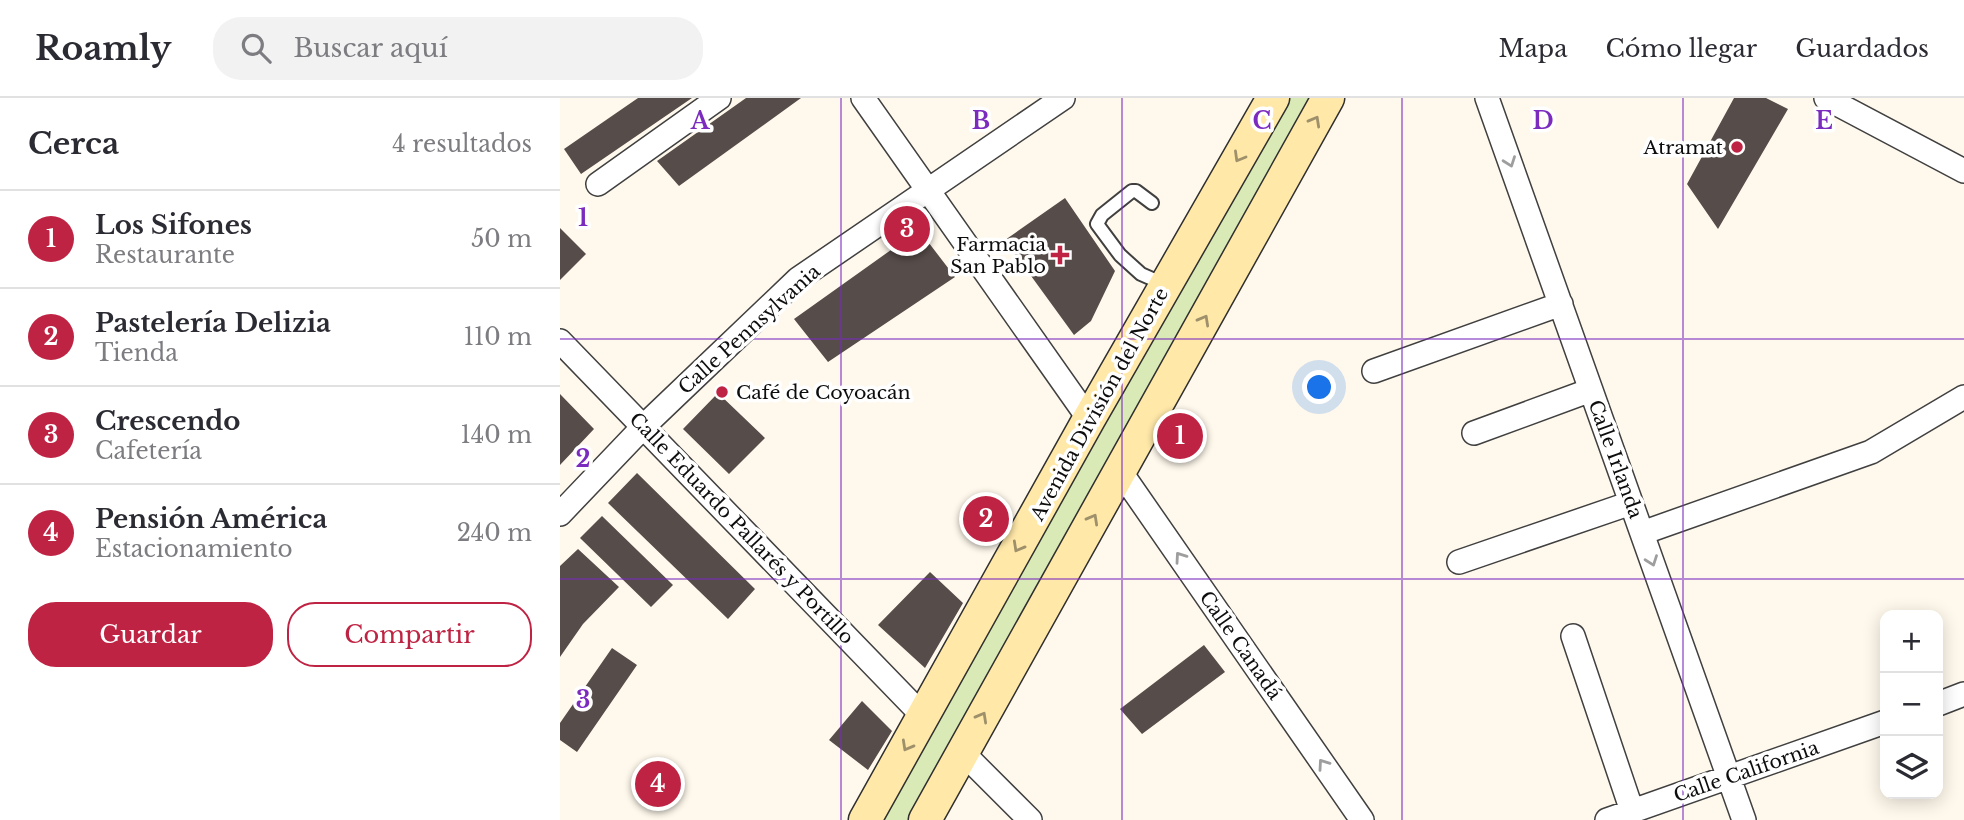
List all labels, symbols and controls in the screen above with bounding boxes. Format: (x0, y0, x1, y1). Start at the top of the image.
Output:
search box (213, 17, 703, 80)
text: Roamly (35, 28, 171, 69)
icon: search (237, 29, 275, 67)
text: Buscar aquí (293, 32, 448, 64)
text: Mapa (1498, 34, 1567, 63)
text: Cómo llegar (1605, 34, 1757, 63)
text: Guardados (1795, 34, 1929, 63)
text: A (690, 107, 711, 135)
text: B (972, 107, 990, 135)
text: C (1253, 107, 1271, 135)
text: D (1532, 107, 1554, 135)
text: E (1815, 107, 1833, 135)
one-way arrow (1307, 116, 1320, 129)
text: Cerca (28, 125, 119, 162)
text: 4 resultados (392, 130, 532, 158)
place label: Atramat (1643, 136, 1724, 159)
marker: Atramat (1729, 139, 1745, 155)
one-way arrow (1234, 150, 1247, 163)
one-way arrow (1502, 156, 1516, 168)
pin: 3 (884, 203, 930, 255)
text: 1 (578, 204, 588, 232)
text: Los Sifones (95, 209, 252, 241)
text: 1 (46, 225, 56, 253)
text: 50 m (471, 225, 532, 253)
place label: Farmacia San Pablo (950, 233, 1046, 278)
text: Restaurante (95, 241, 235, 269)
marker: Farmacia San Pablo (1052, 247, 1068, 263)
street label: Calle Pennsylvania (674, 259, 825, 399)
street label: Avenida División del Norte (1025, 284, 1173, 526)
text: Pastelería Delizia (95, 307, 331, 339)
one-way arrow (1196, 315, 1209, 327)
text: 2 (44, 323, 58, 351)
text: 110 m (464, 323, 532, 351)
text: Tienda (95, 339, 178, 367)
your location (1302, 370, 1336, 404)
place label: Café de Coyoacán (736, 381, 911, 404)
marker: Café de Coyoacán (714, 384, 730, 400)
street label: Calle Irlanda (1583, 397, 1648, 522)
text: Crescendo (95, 405, 241, 437)
street label: Calle Eduardo Pallarés y Portillo (625, 408, 859, 649)
pin: 1 (1157, 410, 1203, 462)
text: 3 (44, 421, 58, 449)
text: 140 m (461, 421, 532, 449)
text: Cafetería (95, 437, 202, 465)
text: 2 (576, 445, 590, 473)
pin: 2 (963, 493, 1009, 545)
text: Pensión América (95, 503, 327, 535)
one-way arrow (1085, 514, 1098, 526)
text: 4 (43, 519, 59, 547)
text: 240 m (457, 519, 532, 547)
text: Estacionamiento (95, 535, 293, 563)
one-way arrow (1013, 540, 1026, 552)
one-way arrow (1176, 552, 1188, 565)
one-way arrow (1644, 555, 1658, 567)
street label: Calle Canadá (1195, 587, 1287, 704)
button: Guardar (28, 602, 273, 667)
button: Compartir (287, 602, 532, 667)
map controls (1880, 610, 1943, 799)
button: + (1880, 610, 1943, 673)
button: − (1880, 673, 1943, 736)
text: 3 (576, 686, 590, 714)
one-way arrow (974, 712, 987, 725)
street label: Calle California (1671, 736, 1822, 807)
button: layers (1880, 736, 1943, 799)
one-way arrow (902, 738, 915, 751)
pin: 4 (635, 758, 681, 810)
one-way arrow (1319, 759, 1331, 772)

